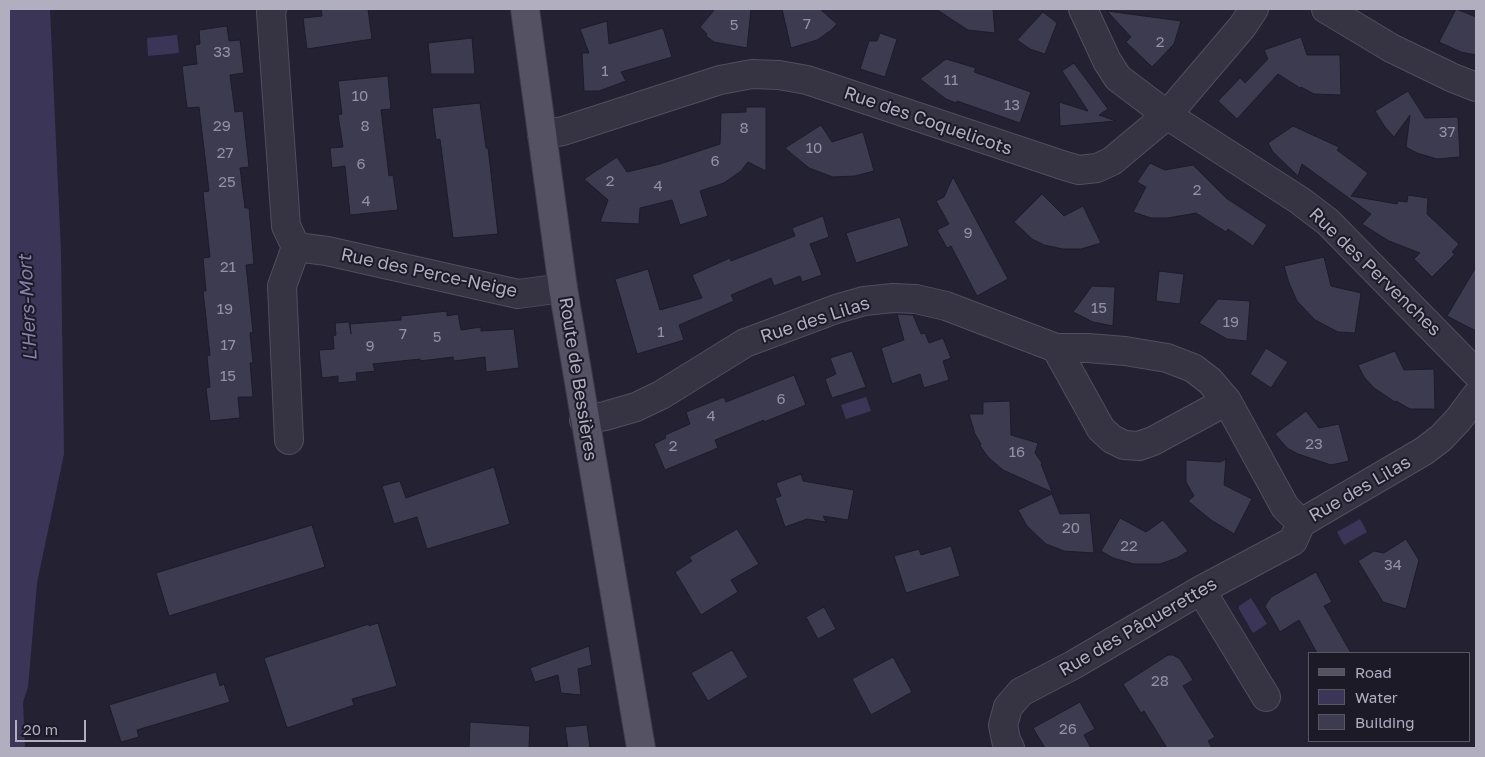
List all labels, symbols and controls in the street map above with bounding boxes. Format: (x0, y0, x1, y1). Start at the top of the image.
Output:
house number: 7 (803, 15, 811, 33)
house number: 5 (730, 16, 738, 34)
house number: 2 (1156, 33, 1164, 51)
house number: 33 (213, 43, 231, 61)
house number: 1 (601, 62, 609, 80)
house number: 11 (944, 71, 958, 89)
street label: Rue des Coquelicots (841, 82, 1015, 160)
house number: 10 (352, 87, 368, 105)
house number: 13 (1004, 96, 1020, 114)
house number: 29 (213, 117, 231, 135)
house number: 8 (360, 117, 370, 135)
house number: 8 (739, 119, 749, 137)
house number: 37 (1439, 123, 1455, 141)
house number: 10 (806, 139, 822, 157)
house number: 27 (217, 144, 233, 162)
house number: 6 (710, 152, 720, 170)
house number: 6 (356, 155, 366, 173)
house number: 2 (606, 172, 614, 190)
house number: 25 (218, 173, 236, 191)
house number: 4 (653, 177, 663, 195)
house number: 2 (1193, 181, 1201, 199)
house number: 4 (361, 192, 371, 210)
street label: Rue des Pervenches (1305, 203, 1445, 341)
house number: 9 (963, 224, 973, 242)
street label: Rue des Perce-Neige (339, 244, 519, 302)
water label: L'Hers-Mort (14, 254, 42, 362)
house number: 21 (220, 258, 236, 276)
street label: Rue des Lilas (758, 292, 872, 348)
street label: Route de Bessières (554, 296, 602, 462)
house number: 15 (1091, 299, 1107, 317)
house number: 19 (217, 300, 233, 318)
house number: 19 (1223, 313, 1239, 331)
house number: 1 (657, 323, 665, 341)
house number: 7 (399, 325, 407, 343)
house number: 5 (433, 328, 441, 346)
house number: 17 (220, 336, 236, 354)
house number: 9 (365, 337, 375, 355)
house number: 15 (220, 367, 236, 385)
house number: 6 (776, 390, 786, 408)
house number: 4 (706, 407, 716, 425)
house number: 23 (1305, 435, 1323, 453)
house number: 2 (669, 437, 677, 455)
house number: 16 (1009, 443, 1025, 461)
street label: Rue des Lilas (1305, 451, 1415, 527)
house number: 20 (1062, 519, 1080, 537)
house number: 22 (1120, 537, 1138, 555)
house number: 34 (1384, 556, 1402, 574)
street label: Rue des Pâquerettes (1055, 573, 1221, 681)
legend (1308, 652, 1470, 742)
text: Road (1355, 663, 1392, 681)
house number: 28 (1151, 672, 1169, 690)
text: Water (1355, 688, 1398, 706)
scale bar (18, 710, 89, 742)
text: Building (1355, 713, 1415, 731)
text: 20 m (23, 720, 58, 738)
house number: 26 (1059, 720, 1077, 738)

